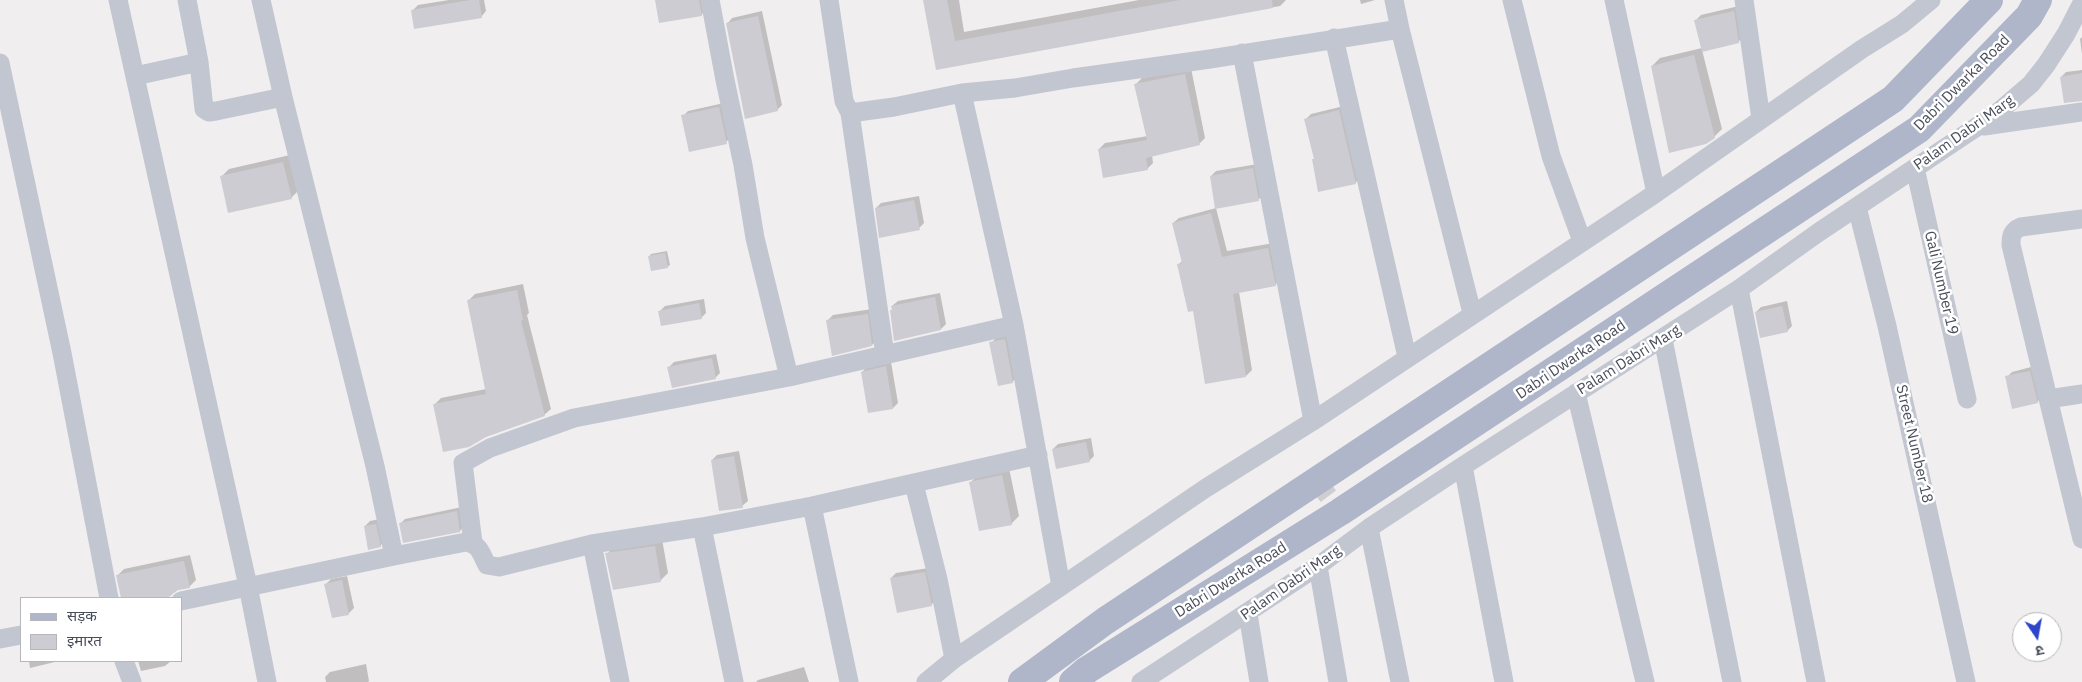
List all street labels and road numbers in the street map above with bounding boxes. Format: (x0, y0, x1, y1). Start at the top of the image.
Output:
street label: Dabri Dwarka Road (1910, 31, 2014, 135)
street label: Palam Dabri Marg (1910, 92, 2018, 174)
street label: Gali Number 19 (1920, 229, 1962, 337)
street label: Dabri Dwarka Road (1513, 317, 1629, 403)
street label: Palam Dabri Marg (1574, 321, 1684, 399)
street label: Street Number 18 (1892, 383, 1936, 505)
street label: Dabri Dwarka Road (1172, 538, 1290, 622)
street label: Palam Dabri Marg (1237, 542, 1345, 624)

